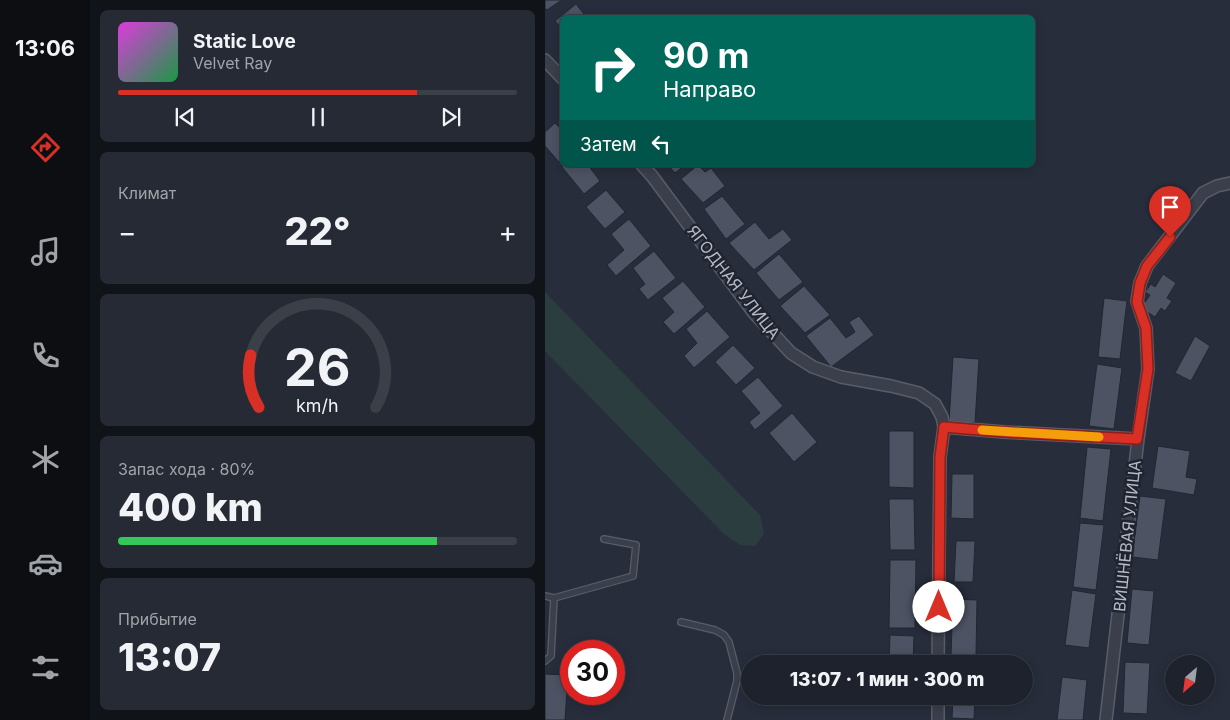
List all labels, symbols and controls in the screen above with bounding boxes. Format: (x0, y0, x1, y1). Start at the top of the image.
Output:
text: Static Love (193, 30, 296, 53)
text: 90 m (663, 34, 750, 76)
text: 13:06 (15, 35, 75, 61)
icon: right (580, 35, 645, 100)
text: Velvet Ray (193, 53, 272, 73)
text: Направо (663, 76, 756, 102)
icon: previous (171, 103, 199, 131)
icon: pause (304, 103, 332, 131)
icon: next (437, 103, 465, 131)
icon: directions (28, 130, 63, 165)
icon: left (647, 130, 675, 158)
text: Затем (580, 133, 637, 156)
text: Климат (118, 183, 176, 203)
pin (1149, 186, 1191, 237)
icon: arrive (1156, 193, 1184, 221)
text: 22° (285, 208, 350, 254)
text: − (118, 215, 137, 249)
text: + (498, 215, 517, 249)
street label: ЯГОДНАЯ УЛИЦА (683, 221, 785, 343)
icon: music (28, 234, 63, 269)
text: 26 (284, 336, 351, 399)
icon: phone (28, 338, 63, 373)
text: km/h (296, 395, 339, 416)
icon: climate (28, 442, 63, 477)
text: Запас хода · 80% (118, 459, 255, 479)
street label: ВИШНЁВАЯ УЛИЦА (1109, 459, 1145, 613)
text: 400 km (118, 484, 263, 530)
icon: car (28, 546, 63, 581)
position arrow (912, 580, 964, 632)
text: Прибытие (118, 609, 197, 629)
text: 13:07 (118, 634, 221, 680)
speed limit sign: 30 (560, 640, 625, 705)
icon: filters (28, 650, 63, 685)
north arrow (1165, 655, 1215, 705)
map controls (1165, 655, 1215, 705)
text: 13:07 · 1 мин · 300 m (790, 668, 984, 691)

